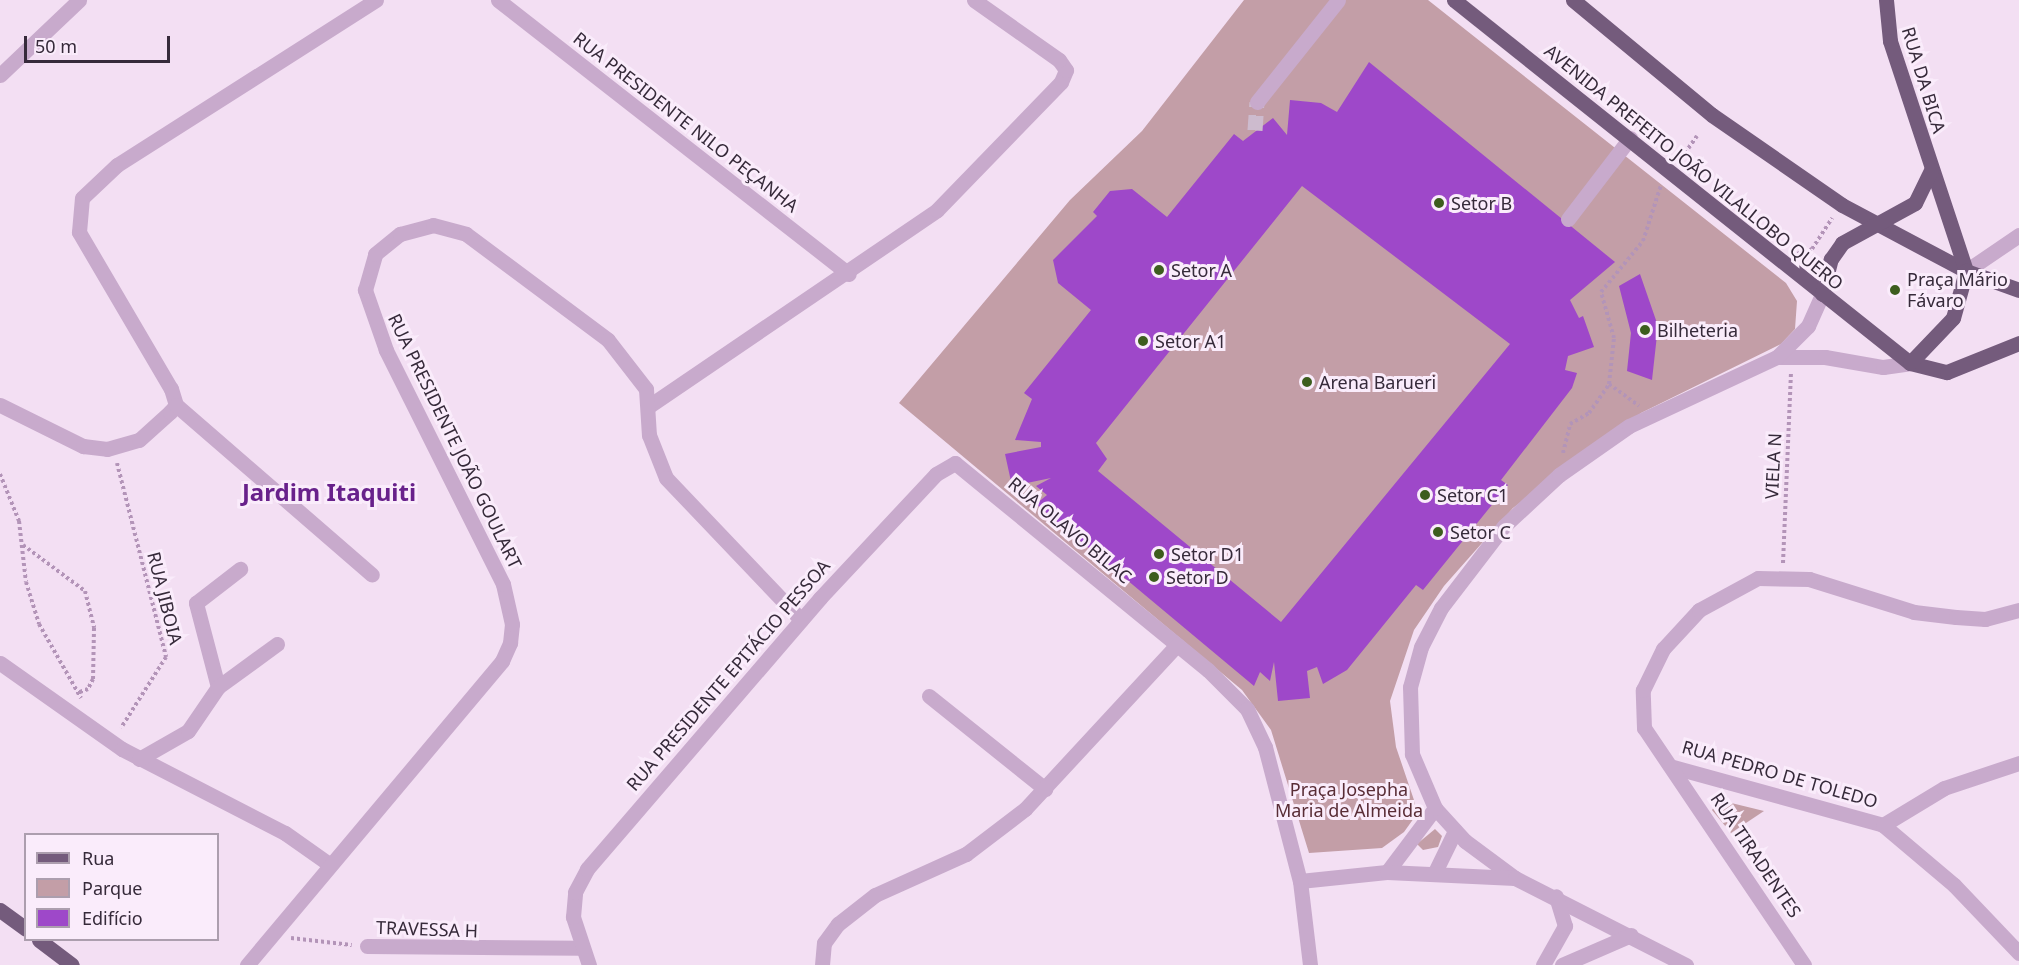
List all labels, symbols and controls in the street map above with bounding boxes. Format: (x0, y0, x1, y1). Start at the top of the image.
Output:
scale bar (27, 24, 172, 62)
street label: RUA DA BICA (1898, 24, 1950, 136)
street label: RUA PRESIDENTE NILO PEÇANHA (569, 27, 803, 217)
text: 50 m (35, 34, 77, 58)
street label: AVENIDA PREFEITO JOÃO VILALLOBO QUERO (1540, 40, 1848, 294)
place label: Setor B (1451, 192, 1512, 214)
marker: Setor B (1432, 196, 1446, 210)
place label: Setor A (1171, 259, 1232, 281)
marker: Setor A (1152, 263, 1166, 277)
place label: Praça Mário Fávaro (1907, 269, 2008, 312)
marker: Praça Mário Fávaro (1888, 283, 1902, 297)
street label: RUA PRESIDENTE JOÃO GOULART (384, 310, 526, 572)
place label: Bilheteria (1657, 319, 1738, 341)
marker: Bilheteria (1638, 323, 1652, 337)
place label: Setor A1 (1155, 330, 1226, 352)
marker: Setor A1 (1136, 334, 1150, 348)
place label: Arena Barueri (1319, 371, 1436, 393)
marker: Arena Barueri (1300, 375, 1314, 389)
street label: VIELA N (1760, 432, 1786, 500)
street label: RUA OLAVO BILAC (1004, 472, 1136, 588)
district label: Jardim Itaquiti (242, 478, 416, 506)
place label: Setor C1 (1437, 484, 1508, 506)
marker: Setor C1 (1418, 488, 1432, 502)
place label: Setor C (1450, 521, 1511, 543)
marker: Setor C (1431, 525, 1445, 539)
place label: Setor D1 (1171, 543, 1244, 565)
marker: Setor D1 (1152, 547, 1166, 561)
street label: RUA JIBOIA (143, 549, 187, 647)
street label: RUA PRESIDENTE EPITÁCIO PESSOA (622, 555, 834, 795)
place label: Setor D (1166, 566, 1229, 588)
marker: Setor D (1147, 570, 1161, 584)
street label: RUA PEDRO DE TOLEDO (1680, 736, 1880, 812)
park label: Praça Josepha Maria de Almeida (1275, 779, 1423, 822)
street label: RUA TIRADENTES (1706, 788, 1806, 922)
legend (24, 833, 219, 941)
text: Rua (82, 846, 114, 870)
text: Parque (82, 876, 142, 900)
text: Edifício (82, 906, 143, 930)
street label: TRAVESSA H (376, 916, 478, 942)

